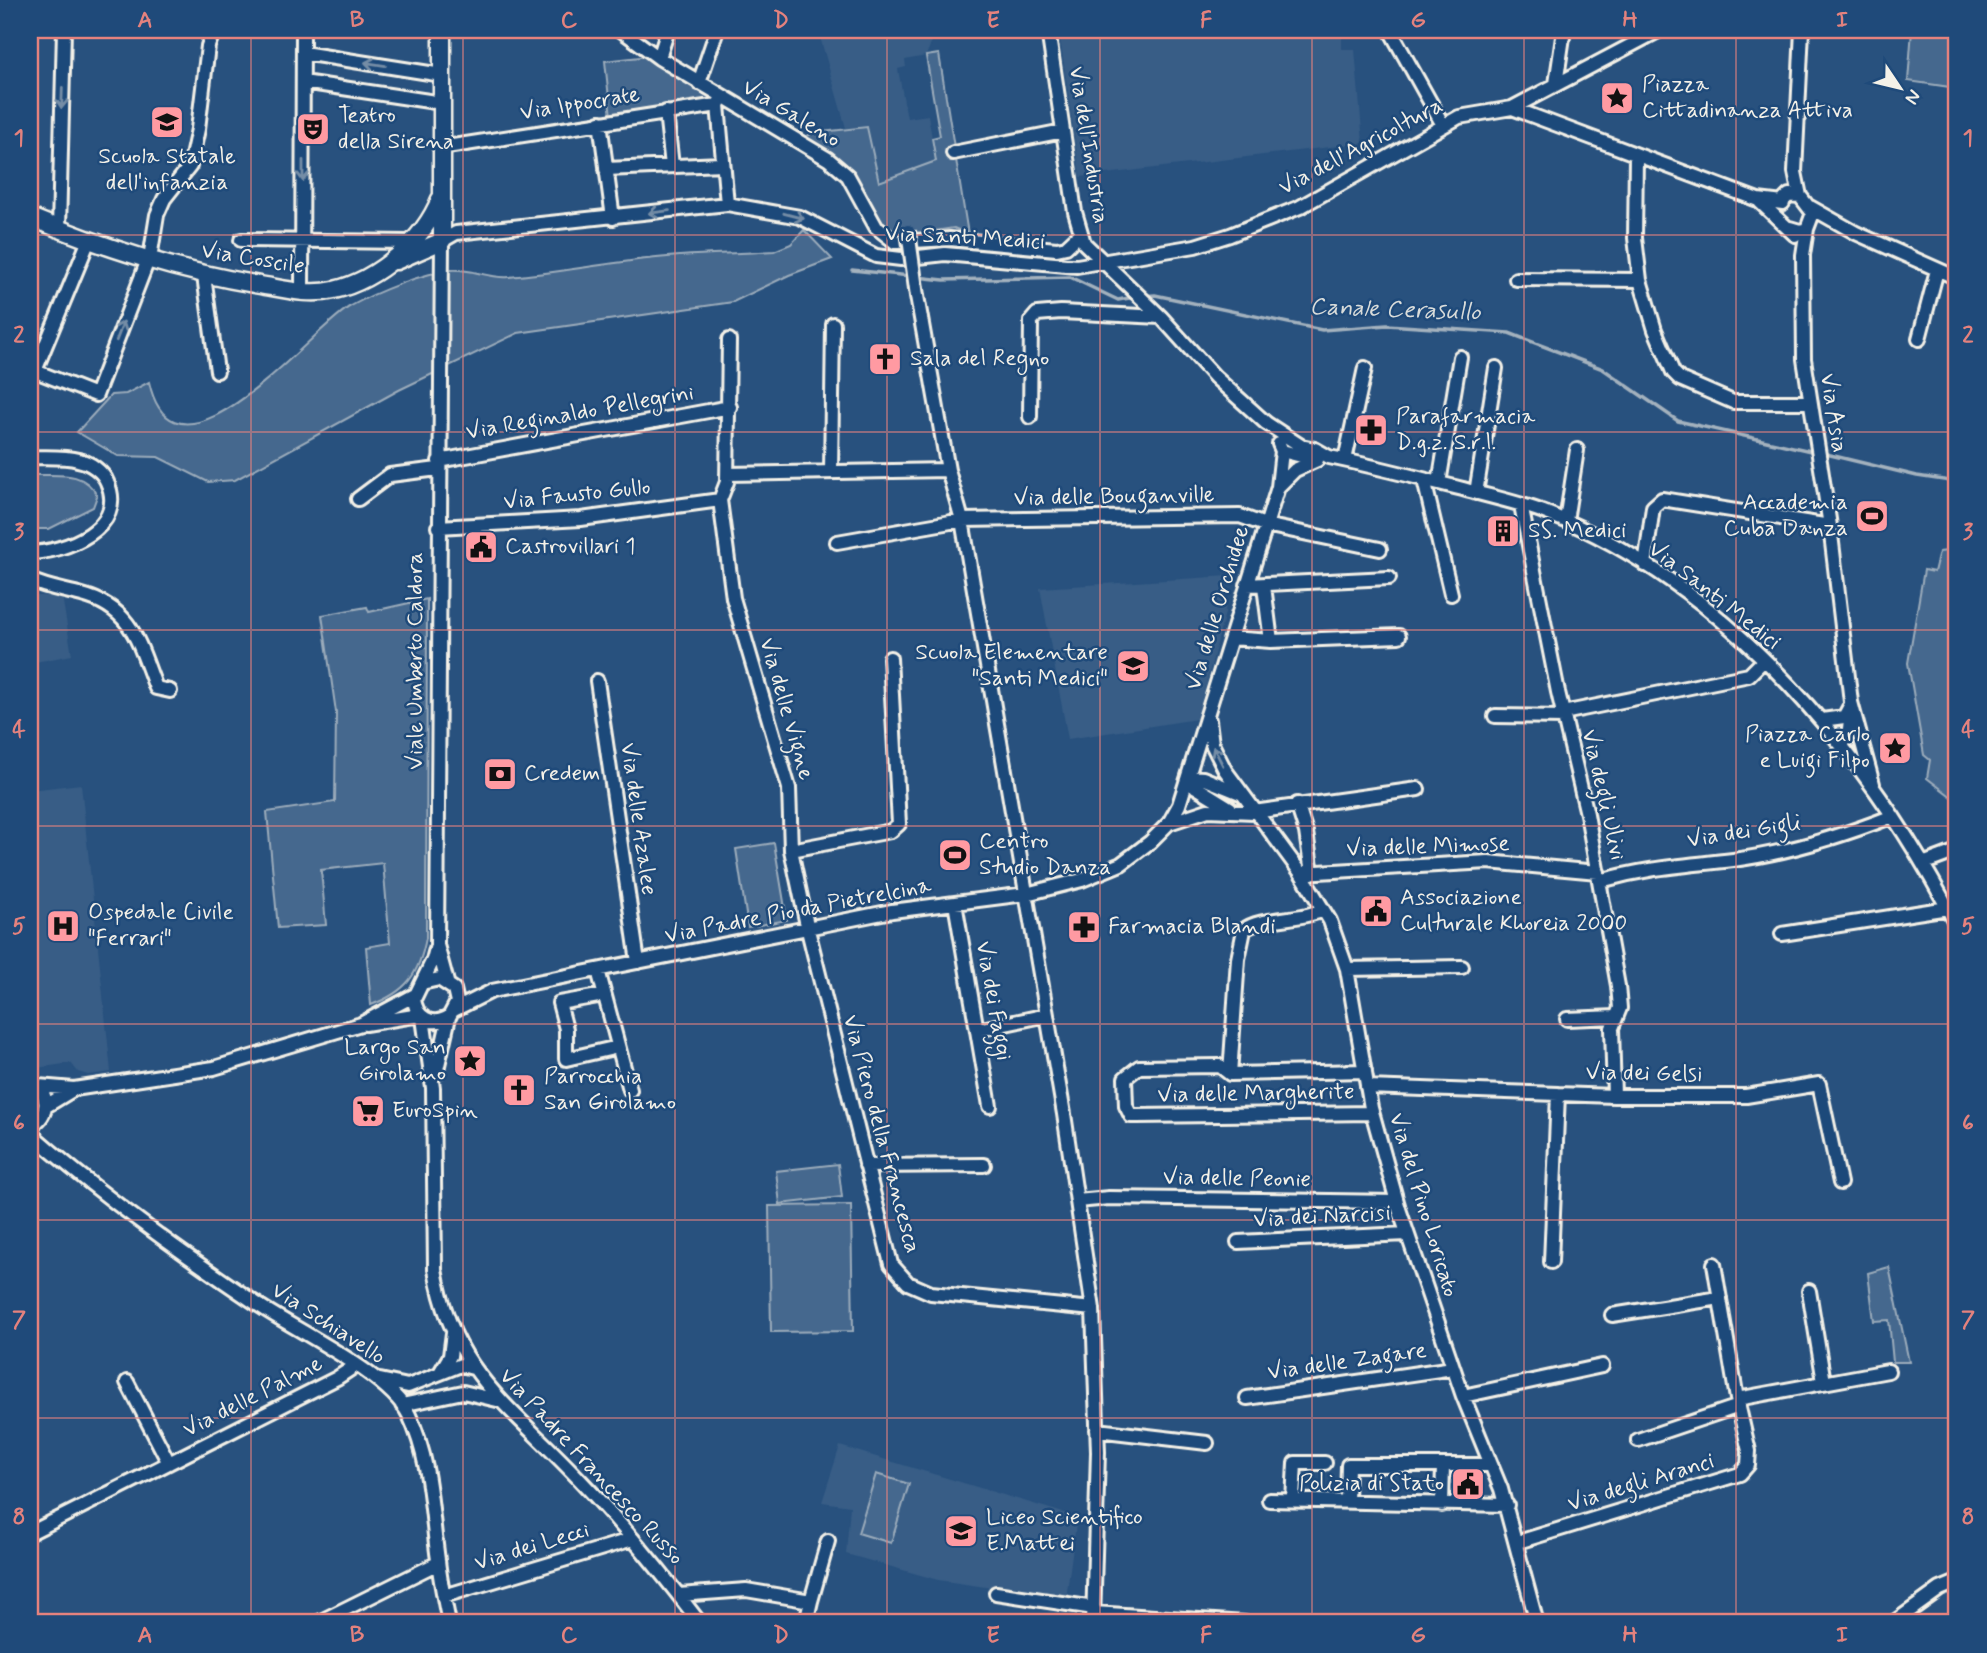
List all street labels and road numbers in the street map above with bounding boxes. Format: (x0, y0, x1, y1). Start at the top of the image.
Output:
street label: Via dell'Industria (1061, 64, 1115, 226)
street label: Via Galeno (736, 73, 846, 155)
street label: Via Ippocrate (518, 80, 642, 128)
street label: Via dell'Agricoltura (1274, 91, 1448, 203)
street label: Via Santi Medici (884, 219, 1046, 257)
street label: Via Coscile (199, 236, 307, 282)
street label: Via Asia (1812, 371, 1854, 455)
street label: Via Reginaldo Pellegrini (464, 378, 697, 450)
street label: Via Fausto Gullo (502, 472, 652, 518)
street label: Via delle Bouganville (1013, 480, 1215, 516)
street label: Via delle Orchidee (1179, 522, 1257, 694)
street label: Via Santi Medici (1642, 535, 1786, 657)
street label: Viale Umberto Caldora (401, 552, 431, 770)
street label: Via delle Vigne (749, 634, 821, 784)
street label: Via degli Ulivi (1571, 727, 1633, 864)
street label: Via delle Azalee (612, 741, 664, 897)
street label: Via dei Gigli (1685, 808, 1803, 858)
street label: Via delle Mimose (1346, 829, 1510, 865)
street label: Via Padre Pio da Pietrelcina (662, 870, 934, 952)
street label: Via dei Faggi (966, 939, 1018, 1064)
street label: Via Piero della Francesca (835, 1012, 927, 1256)
street label: Via dei Gelsi (1585, 1058, 1703, 1090)
street label: Via delle Margherite (1157, 1077, 1355, 1113)
street label: Via del Pino Loricato (1381, 1109, 1465, 1301)
street label: Via delle Peonie (1163, 1163, 1311, 1195)
street label: Via dei Narcisi (1253, 1198, 1391, 1236)
street label: Via Schiavello (265, 1276, 391, 1372)
street label: Via delle Zagare (1265, 1336, 1429, 1390)
street label: Via delle Palme (178, 1349, 328, 1445)
street label: Via Padre Francesco Russo (492, 1362, 690, 1572)
street label: Via degli Aranci (1564, 1446, 1719, 1521)
street label: Via dei Lecci (471, 1515, 593, 1579)

